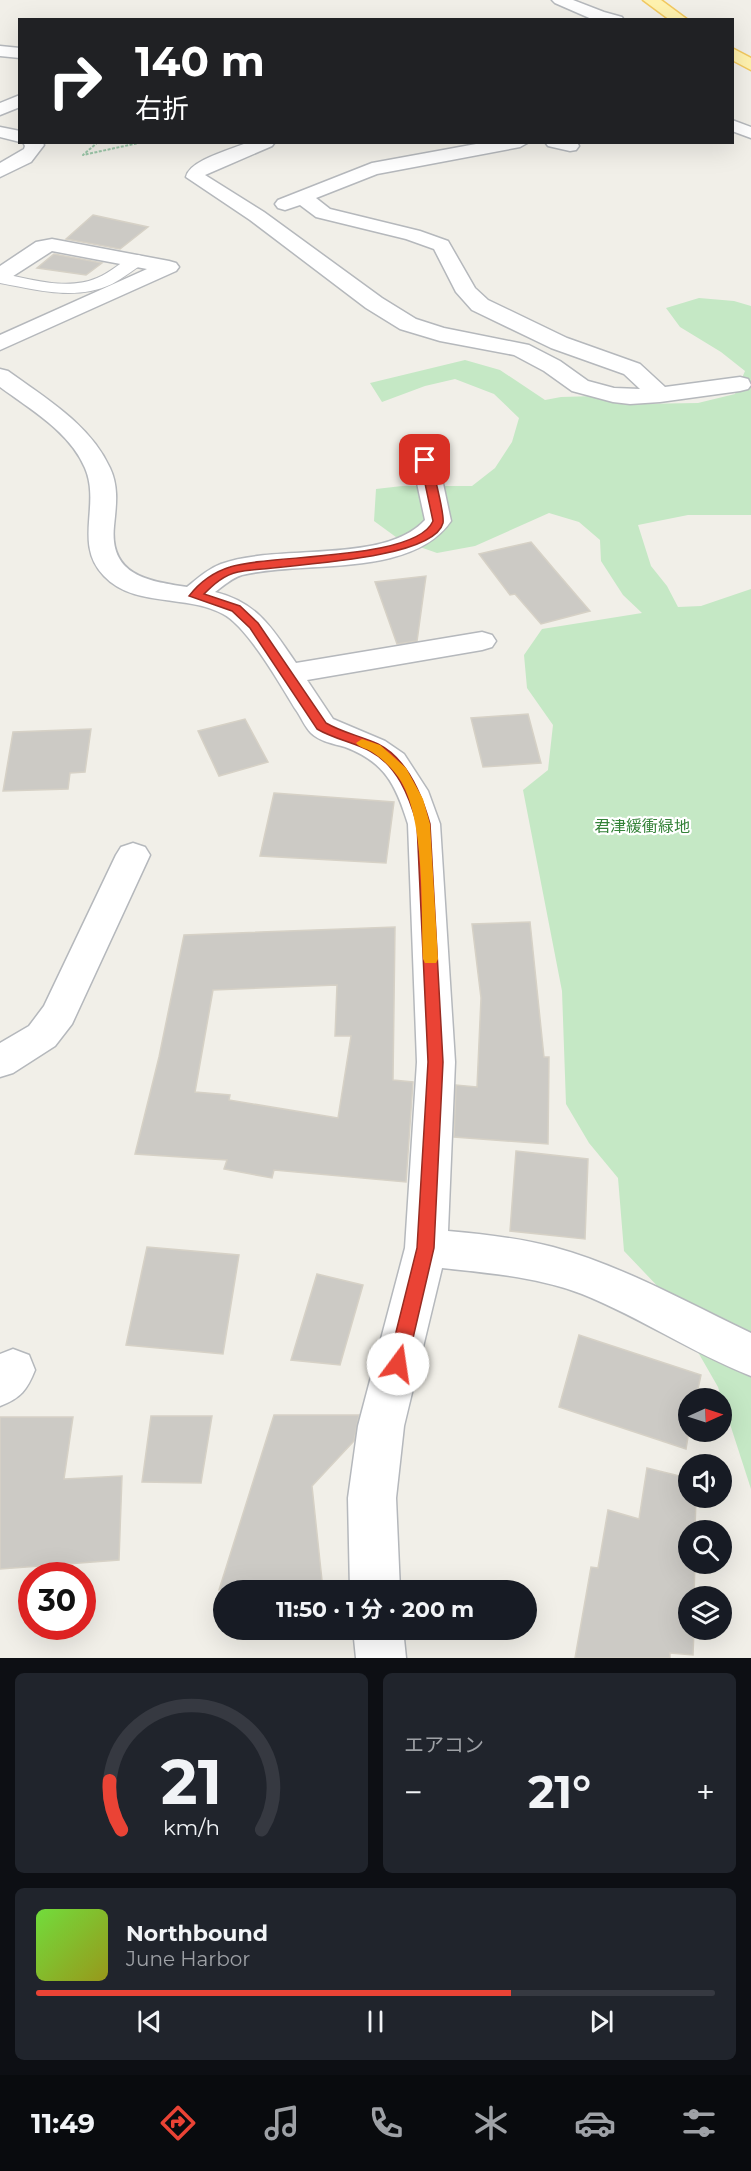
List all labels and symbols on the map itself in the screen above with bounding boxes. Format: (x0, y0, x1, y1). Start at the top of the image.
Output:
pin (399, 434, 450, 485)
park label: 君津緩衝緑地 (594, 817, 690, 836)
position arrow (366, 1332, 430, 1396)
north arrow (678, 1388, 732, 1442)
speed limit sign: 30 (18, 1562, 96, 1640)

